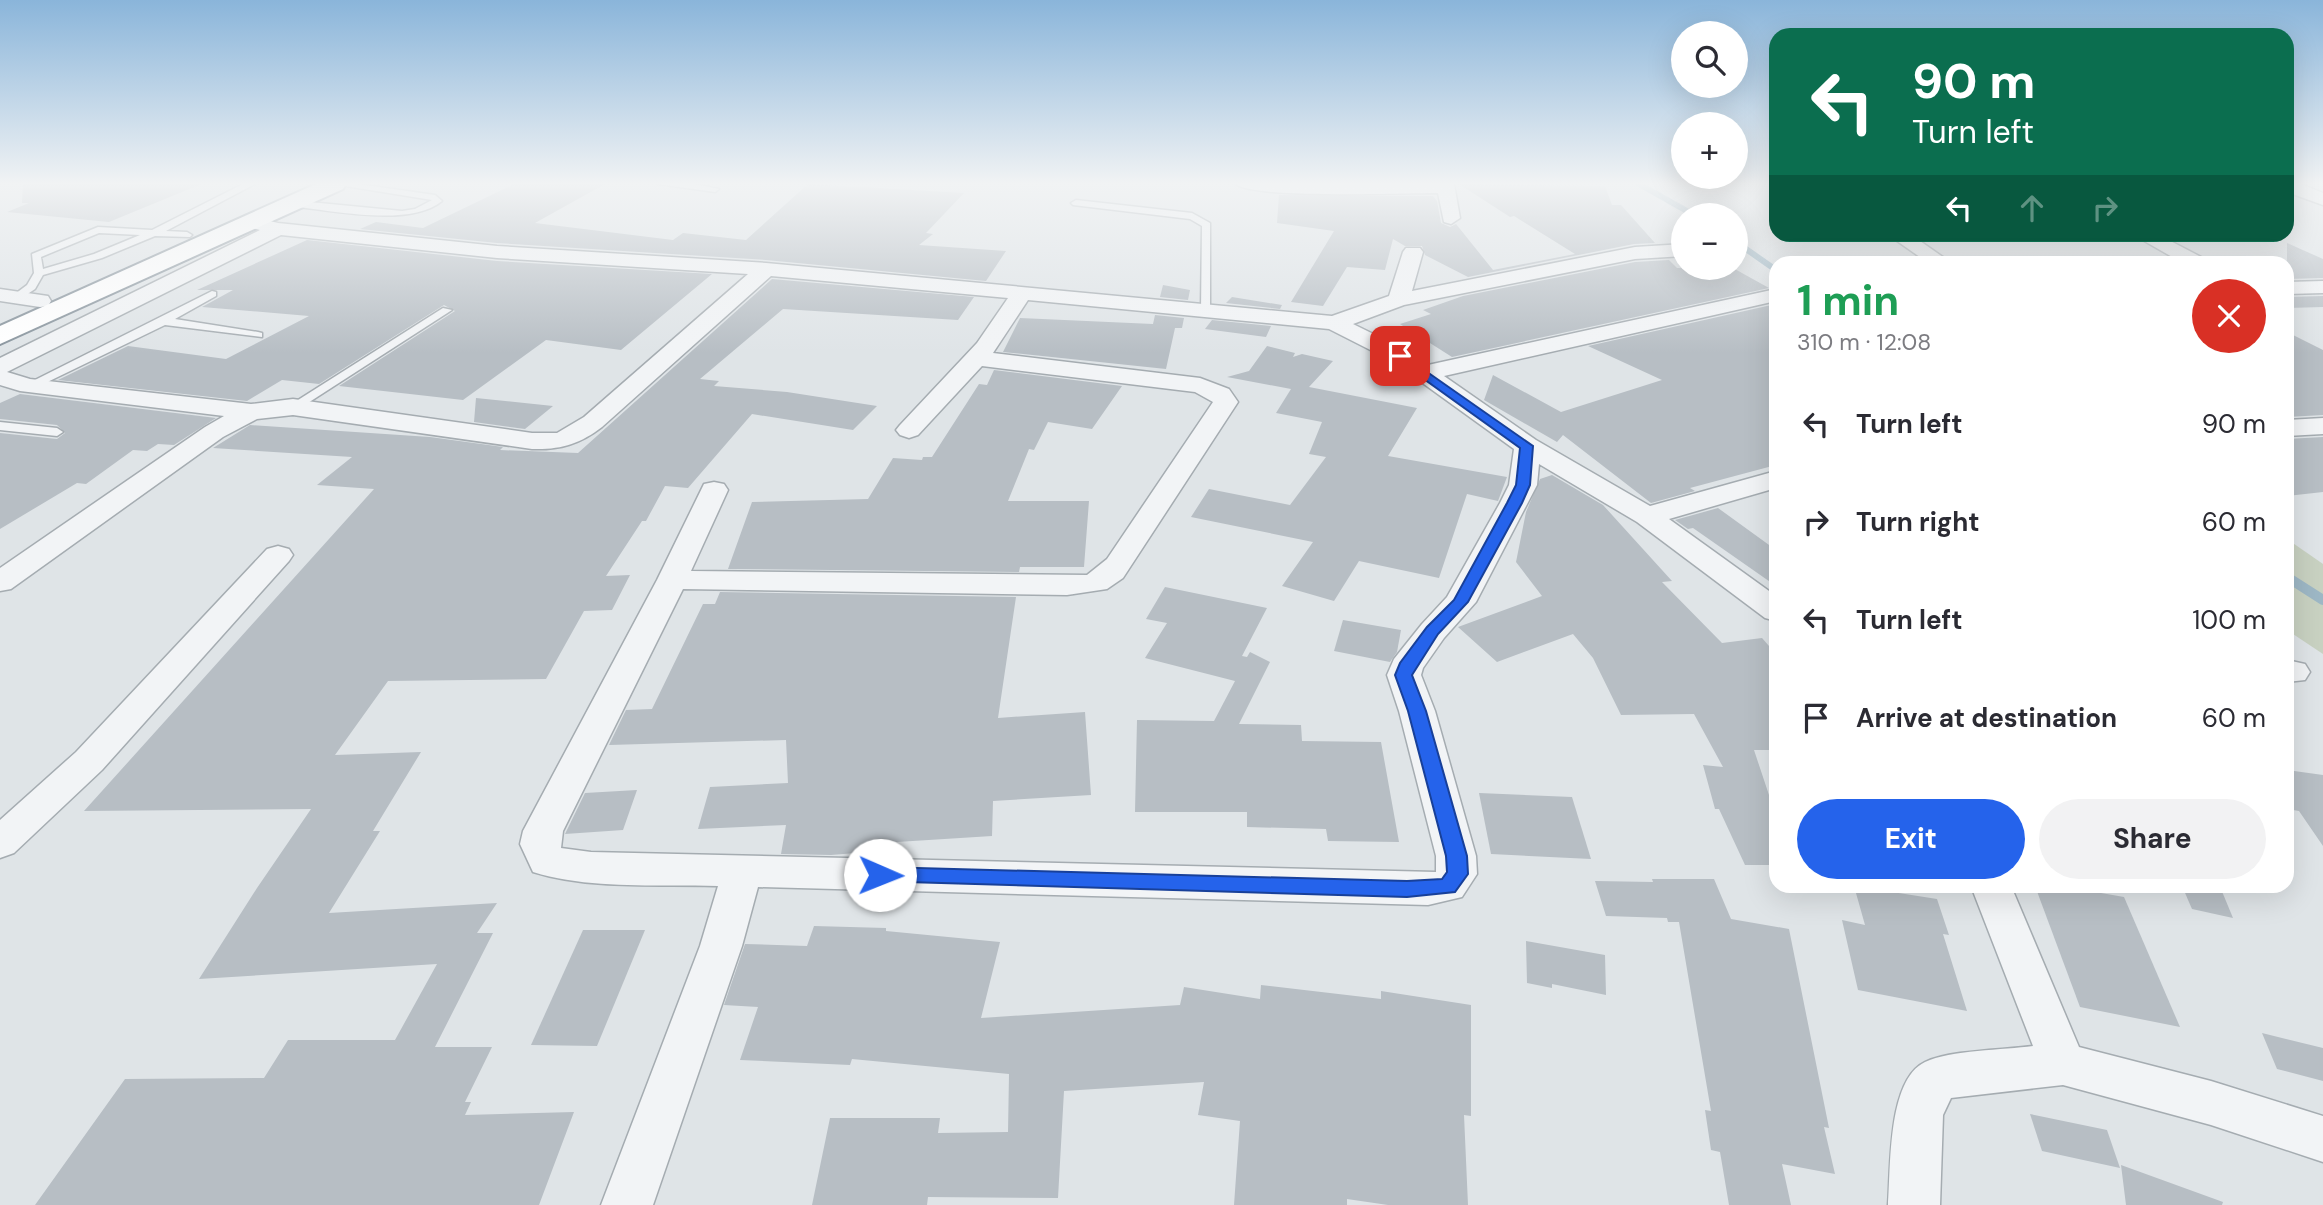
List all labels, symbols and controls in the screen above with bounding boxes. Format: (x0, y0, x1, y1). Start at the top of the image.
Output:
map controls (1671, 21, 1748, 280)
button: search (1671, 21, 1748, 98)
text: 90 m (1912, 49, 2035, 113)
icon: left (1797, 56, 1888, 147)
text: Turn left (1912, 111, 2034, 153)
button: + (1671, 112, 1748, 189)
icon: left (1940, 189, 1978, 227)
icon: ahead (2013, 189, 2051, 227)
icon: right (2086, 189, 2124, 227)
button: − (1671, 203, 1748, 280)
text: 1 min (1797, 273, 1899, 328)
button: close (2192, 279, 2266, 353)
pin (1370, 326, 1430, 386)
text: 310 m · 12:08 (1797, 327, 1931, 357)
icon: arrive (1381, 337, 1419, 375)
icon: left (1797, 405, 1835, 443)
text: Turn left (1856, 407, 1963, 441)
text: 90 m (2202, 407, 2266, 441)
icon: right (1797, 503, 1835, 541)
text: Turn right (1856, 505, 1980, 539)
text: 60 m (2202, 505, 2266, 539)
icon: left (1797, 601, 1835, 639)
text: Turn left (1856, 603, 1963, 637)
text: 100 m (2192, 603, 2266, 637)
icon: arrive (1797, 699, 1835, 737)
text: Arrive at destination (1856, 701, 2117, 735)
text: 60 m (2202, 701, 2266, 735)
button: Exit (1797, 799, 2025, 879)
button: Share (2039, 799, 2266, 879)
position arrow (843, 838, 917, 912)

